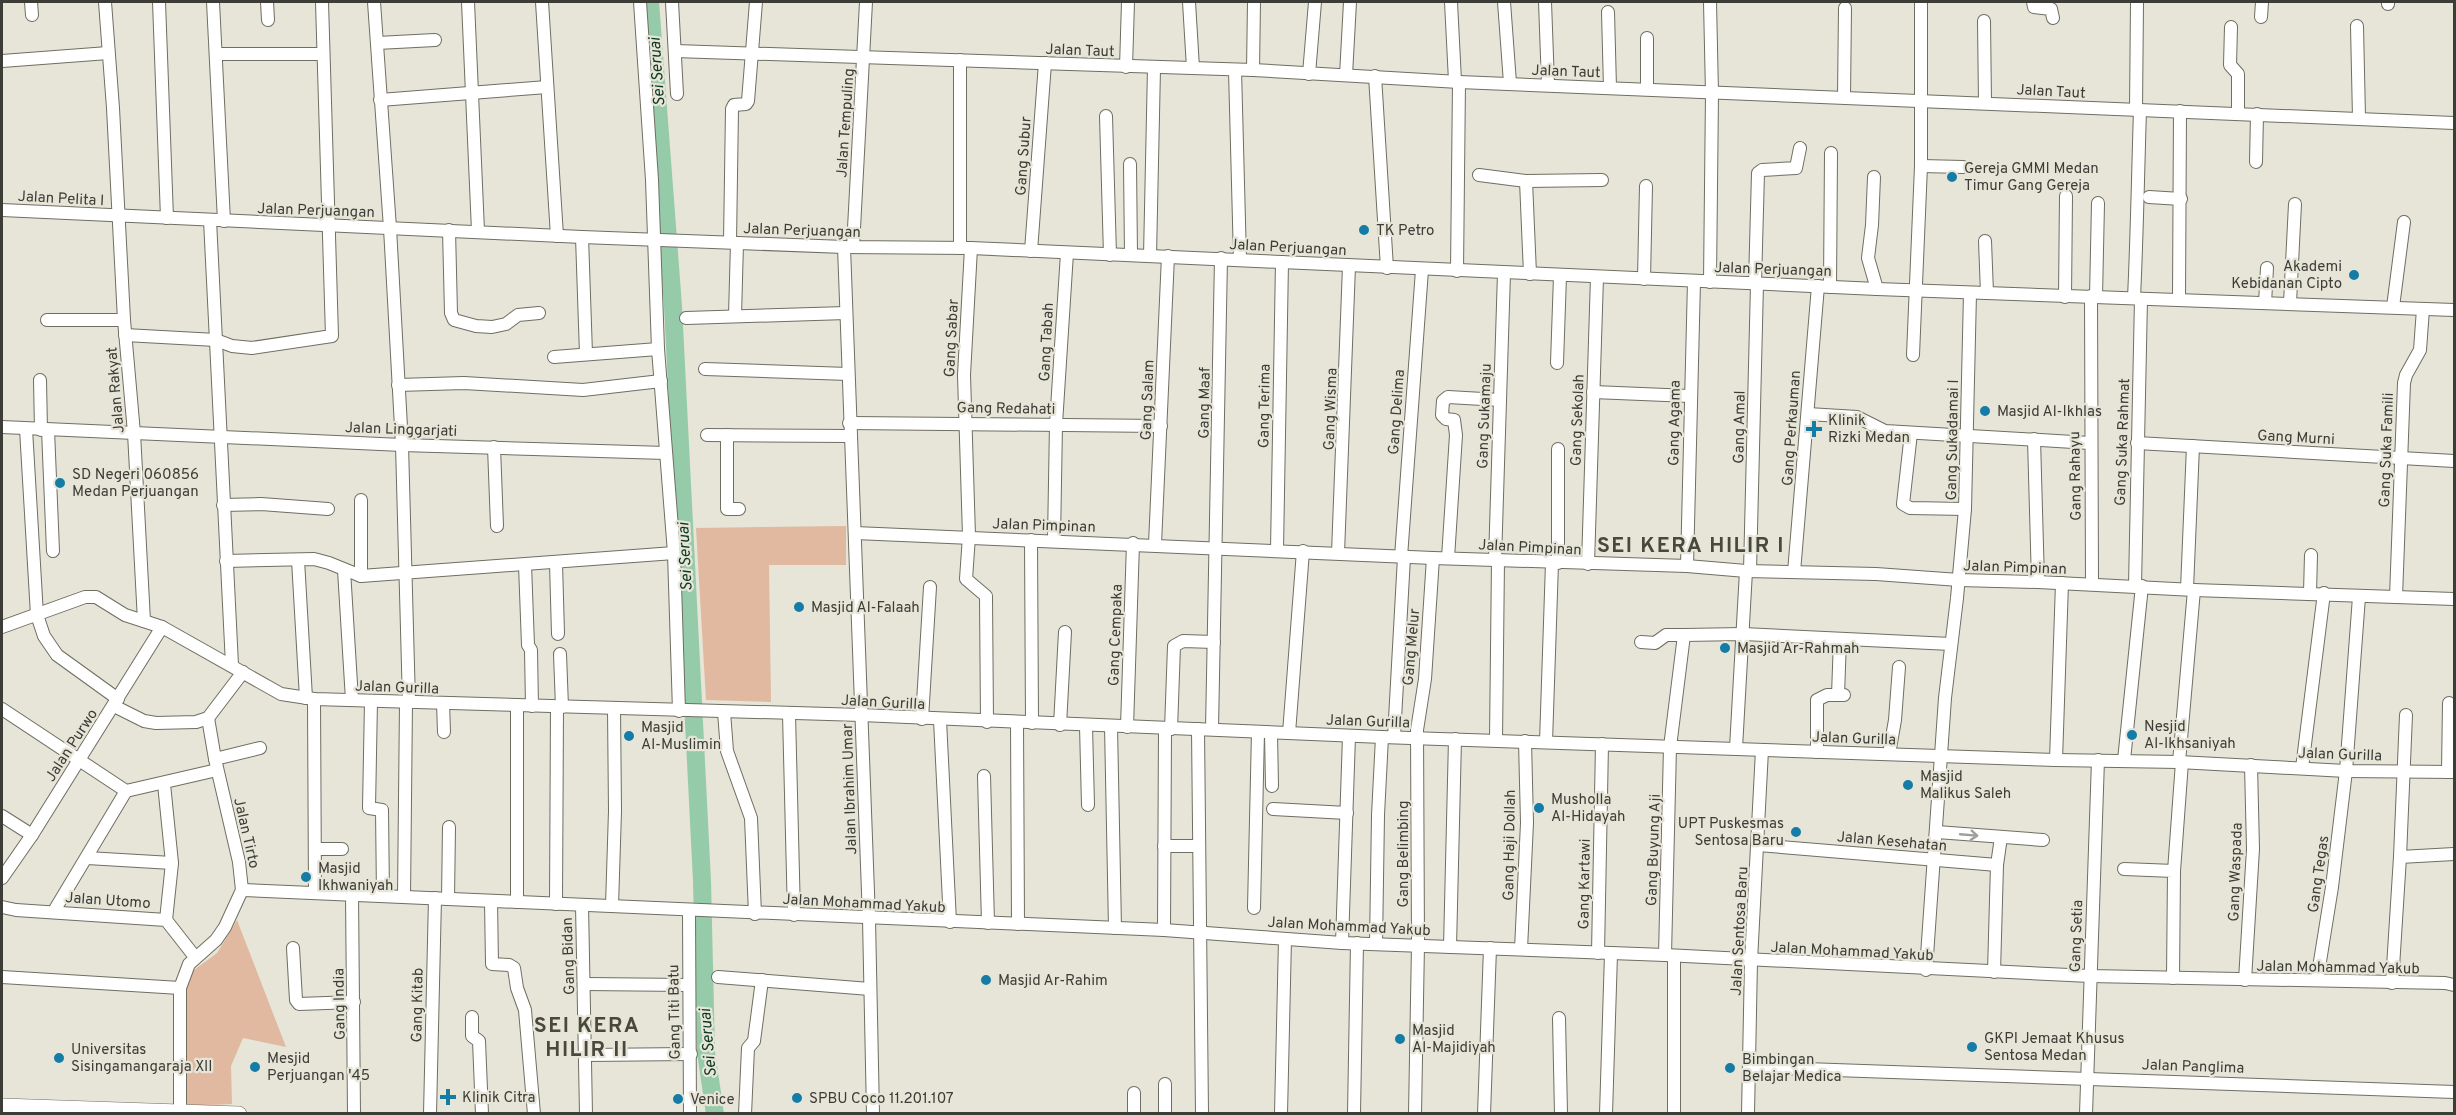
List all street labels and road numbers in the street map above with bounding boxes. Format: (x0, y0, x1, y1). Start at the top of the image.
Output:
street label: Jalan Taut (1045, 41, 1115, 62)
street label: Jalan Taut (1531, 62, 1601, 83)
street label: Jalan Tempuling (833, 68, 860, 179)
street label: Jalan Taut (2016, 81, 2086, 104)
street label: Gang Subur (1012, 116, 1037, 196)
street label: Jalan Pelita I (17, 188, 105, 211)
street label: Jalan Perjuangan (257, 200, 375, 223)
street label: Jalan Perjuangan (743, 220, 861, 243)
street label: Jalan Perjuangan (1229, 236, 1347, 261)
street label: Jalan Perjuangan (1714, 259, 1832, 282)
street label: Gang Sabar (941, 298, 964, 378)
street label: Gang Tabah (1036, 302, 1059, 382)
street label: Jalan Rakyat (103, 346, 130, 434)
street label: Gang Salam (1138, 359, 1159, 441)
street label: Gang Sukamaju (1474, 363, 1497, 469)
street label: Gang Terima (1255, 364, 1276, 448)
street label: Gang Maaf (1195, 367, 1216, 439)
street label: Gang Wisma (1321, 367, 1342, 451)
street label: Gang Delima (1385, 369, 1410, 455)
street label: Gang Perkauman (1779, 370, 1806, 487)
street label: Gang Sekolah (1567, 374, 1590, 466)
street label: Gang Suka Rahmat (2112, 378, 2135, 506)
street label: Gang Sukadamai I (1943, 379, 1964, 501)
street label: Gang Agama (1665, 380, 1686, 466)
street label: Gang Amal (1730, 390, 1751, 464)
street label: Gang Suka Famili (2376, 392, 2399, 508)
street label: Gang Redahati (956, 399, 1055, 420)
street label: Jalan Linggarjati (344, 419, 457, 442)
street label: Gang Murni (2257, 427, 2335, 450)
street label: Gang Rahayu (2066, 431, 2087, 521)
street label: Jalan Pimpinan (992, 515, 1096, 538)
street label: Jalan Pimpinan (1478, 536, 1582, 561)
street label: Jalan Pimpinan (1963, 557, 2067, 580)
street label: Gang Cempaka (1105, 584, 1128, 686)
street label: Gang Melur (1400, 608, 1425, 687)
street label: Jalan Gurilla (355, 678, 439, 699)
street label: Jalan Gurilla (840, 692, 925, 715)
street label: Jalan Purwo (42, 706, 103, 786)
street label: Jalan Gurilla (1326, 712, 1410, 733)
street label: Jalan Ibrahim Umar (839, 723, 862, 855)
street label: Jalan Gurilla (1812, 729, 1896, 750)
street label: Jalan Gurilla (2298, 745, 2382, 766)
street label: Gang Haji Dollah (1500, 789, 1521, 901)
street label: Gang Buyung Aji (1643, 794, 1666, 907)
street label: Jalan Tirto (228, 796, 263, 871)
street label: Gang Belimbing (1395, 801, 1414, 907)
street label: Gang Waspada (2225, 822, 2248, 922)
street label: Jalan Kesehatan (1836, 828, 1948, 857)
street label: Gang Tegas (2305, 834, 2334, 914)
street label: Gang Kartawi (1575, 839, 1596, 930)
street label: Jalan Sentosa Baru (1728, 866, 1753, 996)
street label: Jalan Utomo (65, 889, 151, 914)
street label: Jalan Mohammad Yakub (782, 891, 946, 918)
street label: Gang Setia (2067, 899, 2088, 973)
street label: Jalan Mohammad Yakub (1267, 914, 1431, 941)
street label: Gang Bidan (559, 917, 580, 995)
street label: Jalan Mohammad Yakub (1770, 939, 1934, 966)
street label: Jalan Mohammad Yakub (2256, 958, 2420, 979)
street label: Gang Titi Batu (665, 964, 686, 1060)
street label: Gang India (330, 968, 351, 1040)
street label: Gang Kitab (408, 968, 429, 1042)
street label: Jalan Panglima (2141, 1056, 2245, 1079)

